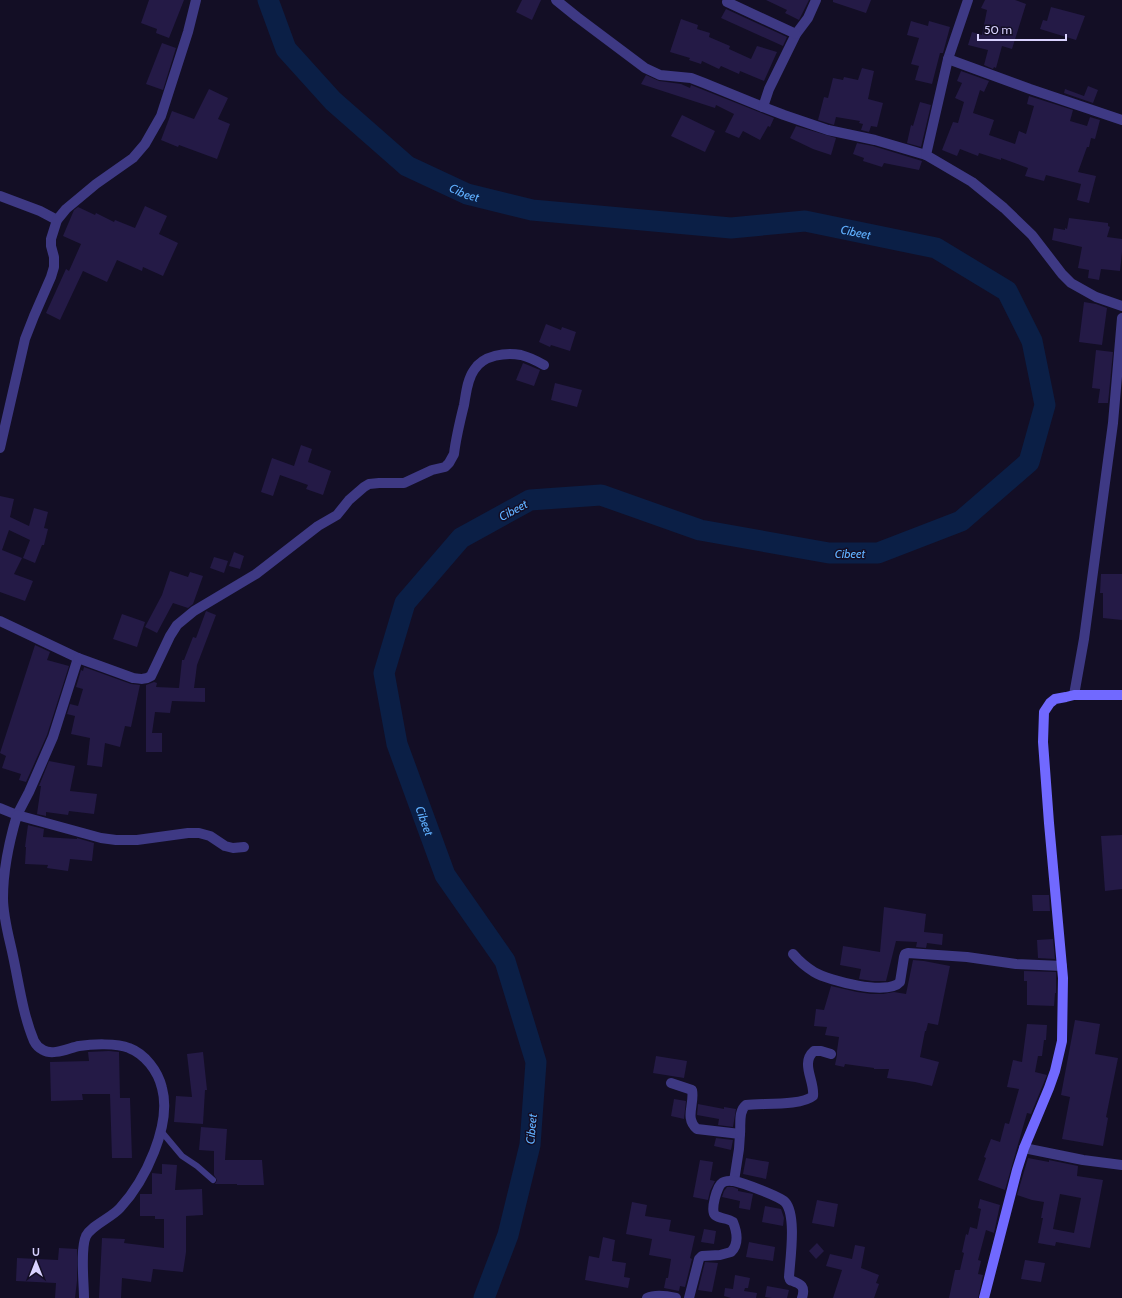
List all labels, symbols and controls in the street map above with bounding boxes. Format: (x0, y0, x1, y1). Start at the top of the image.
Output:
scale bar (978, 16, 1066, 42)
text: 50 m (984, 22, 1012, 37)
water label: Cibeet (447, 179, 481, 204)
water label: Cibeet (839, 221, 873, 242)
water label: Cibeet (496, 496, 530, 524)
water label: Cibeet (835, 546, 866, 561)
water label: Cibeet (413, 804, 438, 838)
water label: Cibeet (522, 1113, 540, 1145)
north arrow (16, 1242, 56, 1282)
text: U (32, 1245, 40, 1259)

